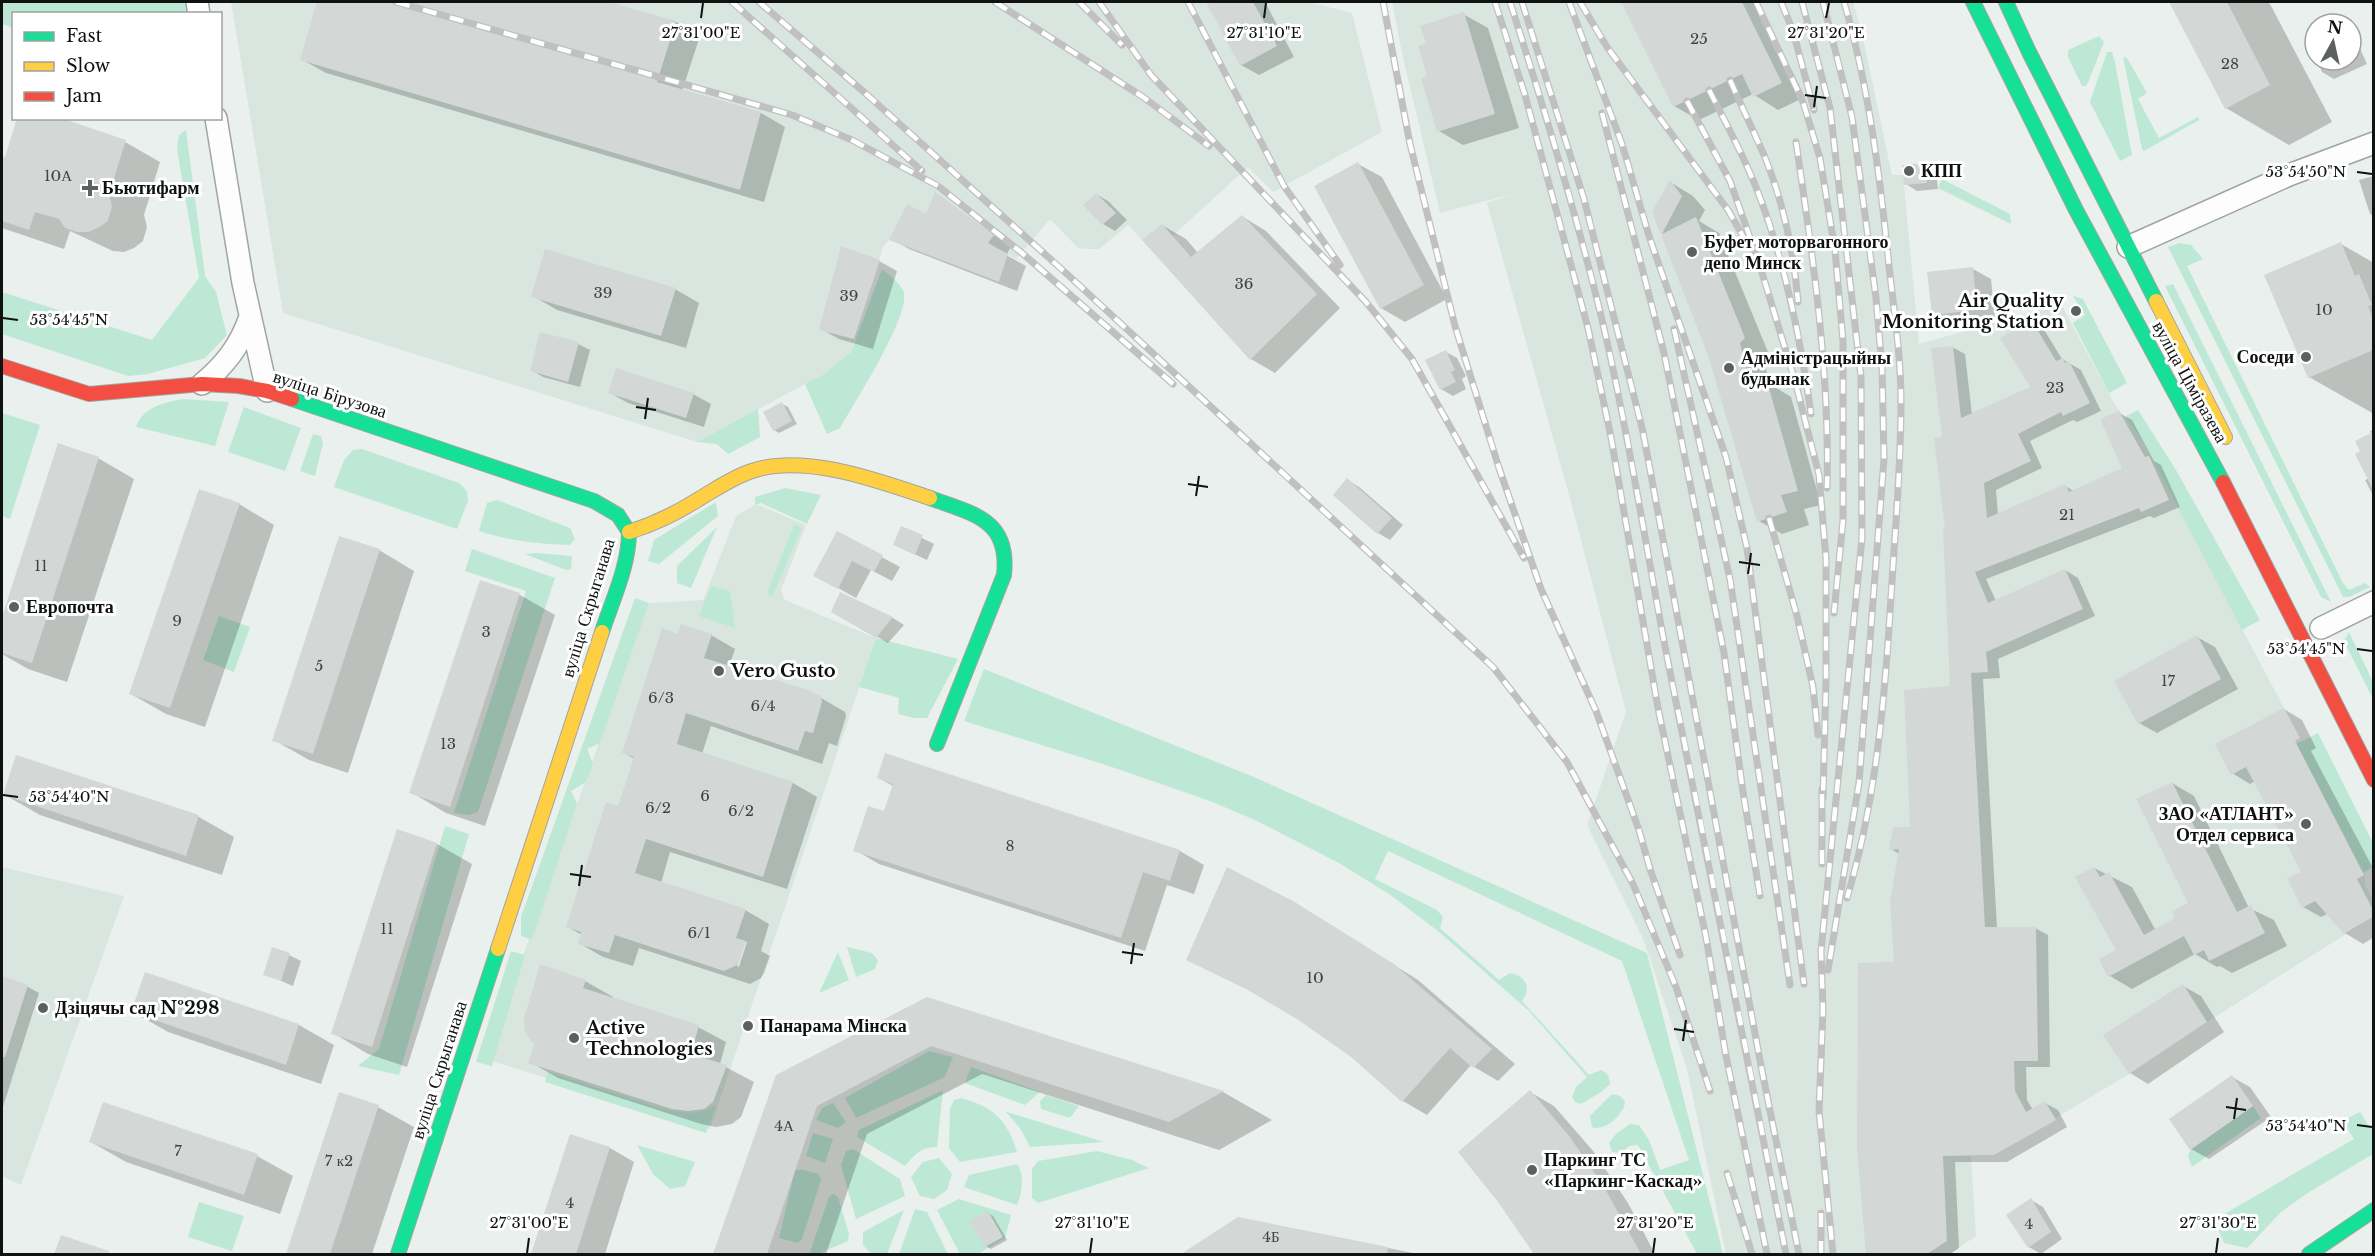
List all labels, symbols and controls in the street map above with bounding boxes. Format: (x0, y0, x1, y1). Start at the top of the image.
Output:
legend (12, 12, 222, 120)
north arrow (2303, 12, 2363, 72)
text: N (2326, 16, 2344, 38)
text: 27°31'00"E (662, 23, 741, 42)
text: 27°31'10"E (1227, 23, 1302, 42)
text: 27°31'20"E (1787, 23, 1865, 42)
text: Fast (66, 25, 103, 47)
house number: 25 (1690, 29, 1708, 48)
house number: 28 (2221, 54, 2239, 73)
text: Slow (66, 55, 111, 77)
text: Jam (64, 85, 102, 107)
place label: КПП (1921, 160, 1962, 182)
text: 53°54'50"N (2266, 162, 2346, 181)
marker: КПП (1902, 164, 1916, 178)
house number: 10А (44, 166, 72, 185)
place label: Бьютифарм (102, 177, 200, 199)
marker: Бьютифарм (83, 181, 97, 195)
place label: Буфет моторвагонного депо Минск (1704, 231, 1888, 274)
marker: Буфет моторвагонного депо Минск (1685, 245, 1699, 259)
house number: 36 (1235, 274, 1253, 293)
house number: 39 (594, 283, 612, 302)
house number: 39 (840, 286, 858, 305)
place label: Air Quality Monitoring Station (1882, 290, 2064, 333)
house number: 10 (2315, 300, 2333, 319)
marker: Air Quality Monitoring Station (2069, 304, 2083, 318)
text: 53°54'45"N (30, 310, 108, 329)
street label: вуліца Ціміразева (2148, 317, 2232, 447)
place label: Соседи (2237, 346, 2294, 368)
place label: Адміністрацыйны будынак (1741, 347, 1891, 390)
marker: Соседи (2299, 350, 2313, 364)
marker: Адміністрацыйны будынак (1722, 361, 1736, 375)
street label: вуліца Бірузова (270, 365, 390, 423)
house number: 23 (2046, 378, 2064, 397)
house number: 21 (2059, 505, 2075, 524)
street label: вуліца Скрыганава (556, 536, 620, 680)
house number: 11 (34, 556, 48, 575)
place label: Европочта (26, 596, 114, 618)
marker: Европочта (7, 600, 21, 614)
house number: 9 (172, 611, 182, 630)
house number: 3 (481, 622, 491, 641)
text: 53°54'45"N (2267, 639, 2345, 658)
house number: 5 (315, 656, 323, 675)
place label: Vero Gusto (730, 660, 836, 682)
marker: Vero Gusto (712, 664, 726, 678)
house number: 17 (2161, 671, 2176, 690)
house number: 6/3 (648, 688, 674, 707)
house number: 6/4 (750, 696, 776, 715)
house number: 13 (440, 734, 456, 753)
house number: 6 (700, 786, 710, 805)
text: 53°54'40"N (29, 787, 109, 806)
house number: 6/2 (645, 798, 671, 817)
house number: 6/2 (728, 801, 754, 820)
place label: ЗАО «АТЛАНТ» Отдел сервиса (2159, 803, 2294, 846)
marker: ЗАО «АТЛАНТ» Отдел сервиса (2299, 817, 2313, 831)
house number: 8 (1005, 836, 1015, 855)
house number: 11 (380, 919, 394, 938)
house number: 6/1 (687, 923, 711, 942)
house number: 10 (1306, 968, 1324, 987)
place label: Дзіцячы сад №298 (55, 997, 219, 1019)
street label: вуліца Скрыганава (406, 998, 472, 1142)
marker: Дзіцячы сад №298 (36, 1001, 50, 1015)
place label: Панарама Мінска (760, 1015, 907, 1037)
place label: Active Technologies (585, 1017, 713, 1060)
marker: Панарама Мінска (741, 1019, 755, 1033)
marker: Active Technologies (567, 1031, 581, 1045)
house number: 4А (774, 1116, 794, 1135)
text: 53°54'40"N (2266, 1116, 2346, 1135)
house number: 7 (174, 1141, 182, 1160)
place label: Паркинг ТС «Паркинг-Каскад» (1544, 1149, 1702, 1192)
house number: 7 к2 (325, 1151, 353, 1170)
marker: Паркинг ТС «Паркинг-Каскад» (1525, 1163, 1539, 1177)
house number: 4 (566, 1193, 574, 1212)
text: 27°31'00"E (490, 1213, 569, 1232)
text: 27°31'10"E (1055, 1213, 1130, 1232)
text: 27°31'20"E (1616, 1213, 1694, 1232)
text: 27°31'30"E (2179, 1213, 2257, 1232)
house number: 4 (2025, 1214, 2033, 1233)
house number: 4Б (1262, 1227, 1280, 1246)

